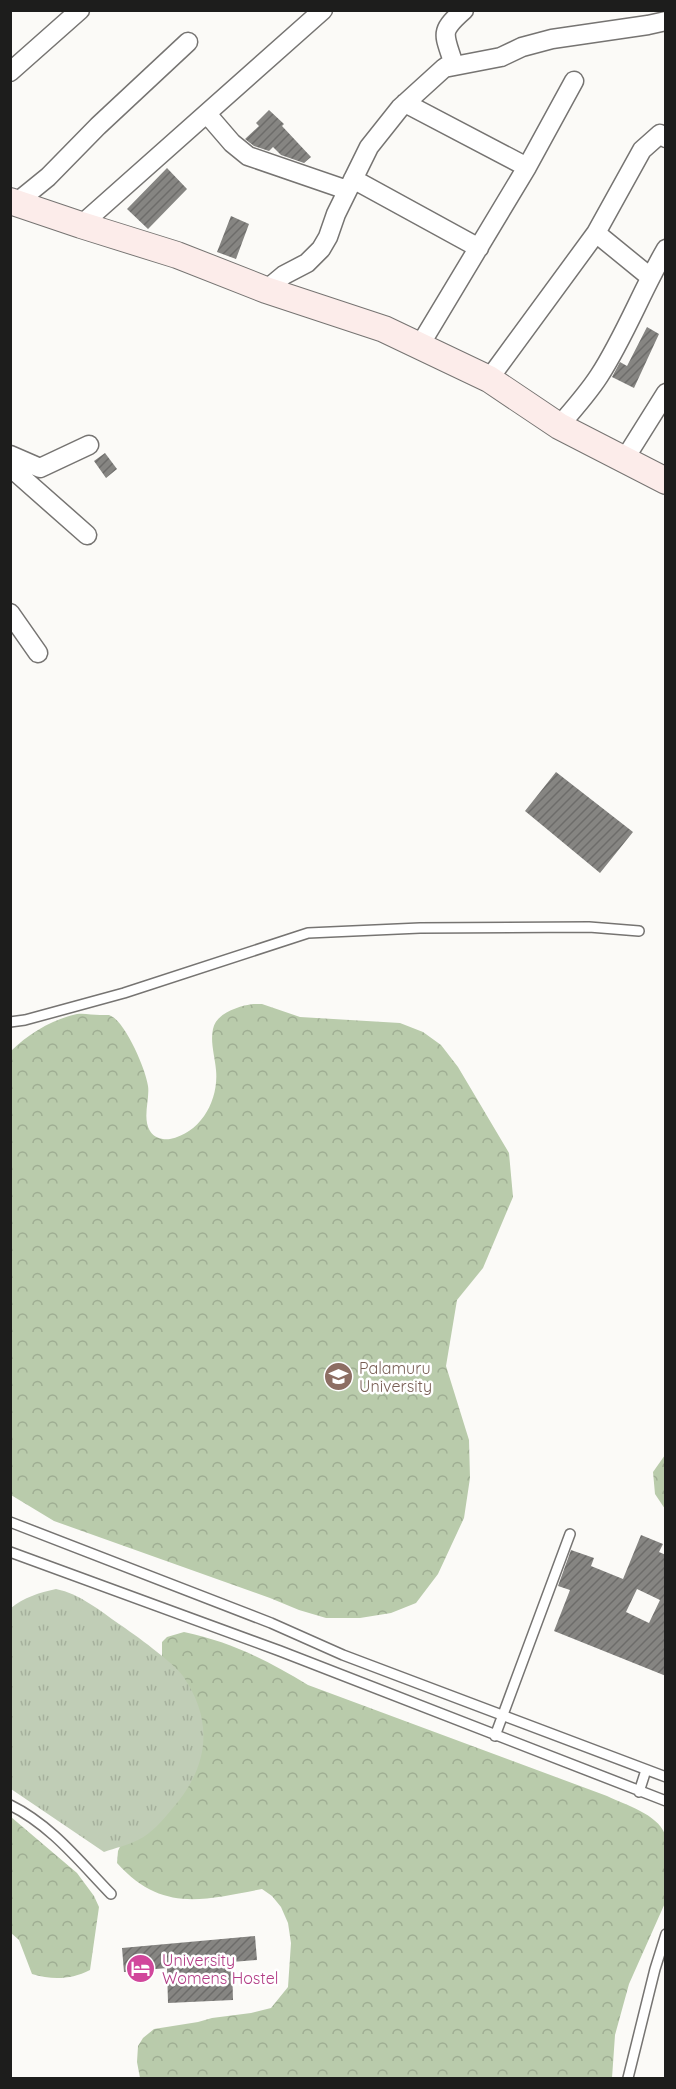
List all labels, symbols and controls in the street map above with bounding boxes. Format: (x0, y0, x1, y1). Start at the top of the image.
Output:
place label: Palamuru University (359, 1358, 432, 1396)
school or university icon: Palamuru University (322, 1361, 354, 1393)
place label: University Womens Hostel (162, 1950, 278, 1988)
hotel icon: University Womens Hostel (125, 1953, 157, 1985)

